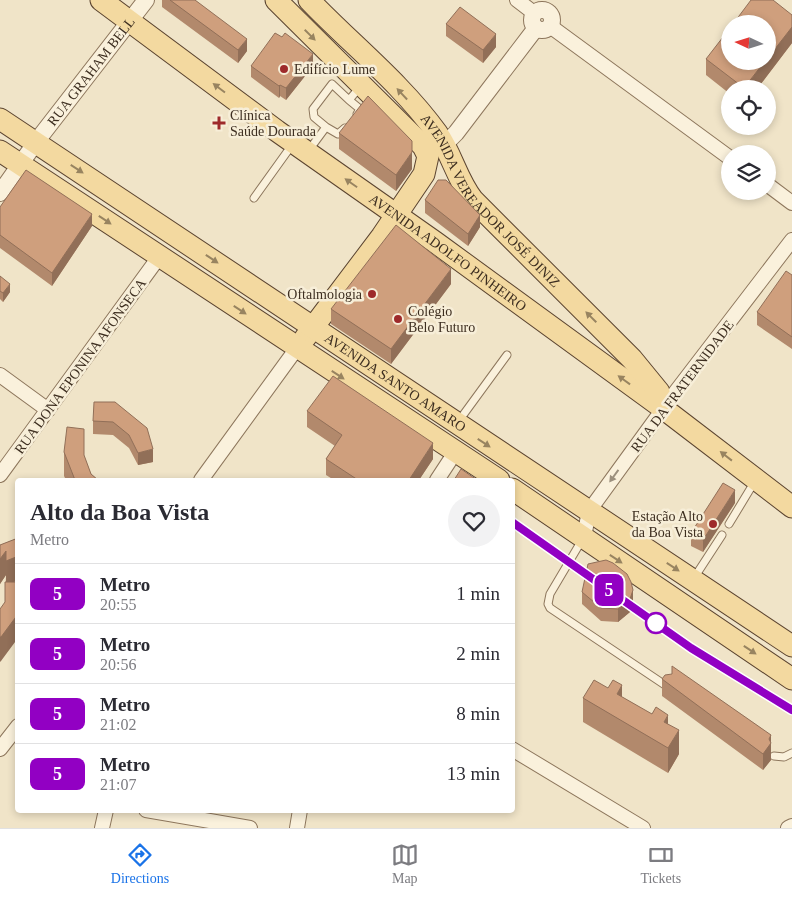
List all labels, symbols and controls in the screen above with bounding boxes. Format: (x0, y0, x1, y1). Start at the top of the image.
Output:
street label: RUA GRAHAM BELL (45, 14, 138, 129)
north arrow (721, 15, 776, 70)
map controls (721, 15, 776, 200)
one-way arrow (304, 28, 316, 40)
place label: Edifício Lume (294, 62, 375, 77)
marker: Edifício Lume (278, 63, 290, 75)
button: locate (721, 80, 776, 135)
one-way arrow (213, 82, 226, 93)
one-way arrow (396, 88, 408, 100)
place label: Clínica Saúde Dourada (230, 108, 317, 139)
street label: AVENIDA VEREADOR JOSÉ DINIZ (417, 111, 563, 290)
marker: Clínica Saúde Dourada (212, 116, 226, 130)
button: layers (721, 145, 776, 200)
one-way arrow (70, 164, 83, 174)
one-way arrow (344, 178, 357, 188)
street label: AVENIDA ADOLFO PINHEIRO (366, 191, 529, 314)
one-way arrow (98, 215, 111, 225)
one-way arrow (205, 254, 219, 264)
street label: RUA DONA EPONINA AFONSECA (12, 275, 150, 457)
place label: Oftalmologia (287, 287, 363, 302)
marker: Oftalmologia (366, 288, 378, 300)
place label: Colégio Belo Futuro (408, 304, 475, 335)
one-way arrow (233, 305, 246, 315)
one-way arrow (585, 311, 597, 323)
marker: Colégio Belo Futuro (392, 313, 404, 325)
street label: RUA DA FRATERNIDADE (628, 317, 737, 455)
street label: AVENIDA SANTO AMARO (322, 330, 468, 435)
one-way arrow (331, 370, 345, 379)
one-way arrow (618, 375, 631, 385)
one-way arrow (477, 438, 491, 448)
one-way arrow (720, 450, 733, 461)
one-way arrow (609, 469, 620, 482)
button: heart (448, 495, 500, 547)
text: Alto da Boa Vista (30, 499, 209, 525)
place label: Estação Alto da Boa Vista (632, 509, 704, 540)
marker: Estação Alto da Boa Vista (707, 518, 719, 530)
text: Metro (30, 531, 69, 548)
one-way arrow (609, 554, 622, 564)
one-way arrow (666, 563, 679, 572)
text: Metro (100, 574, 150, 595)
line badge: 5 (593, 574, 625, 606)
text: 5 (605, 580, 614, 600)
text: 1 min (456, 583, 500, 604)
text: 5 (53, 584, 62, 604)
text: 20:55 (100, 596, 136, 613)
unlabelled marker (645, 612, 667, 634)
text: Metro (100, 634, 150, 655)
text: 2 min (456, 643, 500, 664)
text: 5 (53, 644, 62, 664)
one-way arrow (743, 646, 757, 655)
text: 20:56 (100, 656, 136, 673)
text: Metro (100, 694, 150, 715)
text: 8 min (456, 703, 500, 724)
text: 5 (53, 704, 62, 724)
text: 21:02 (100, 716, 136, 733)
text: Metro (100, 754, 150, 775)
text: 13 min (447, 763, 500, 784)
text: 5 (53, 764, 62, 784)
text: 21:07 (100, 776, 136, 793)
tab: Directions (111, 841, 169, 887)
tab: Map (391, 841, 419, 887)
tab: Tickets (640, 841, 681, 887)

